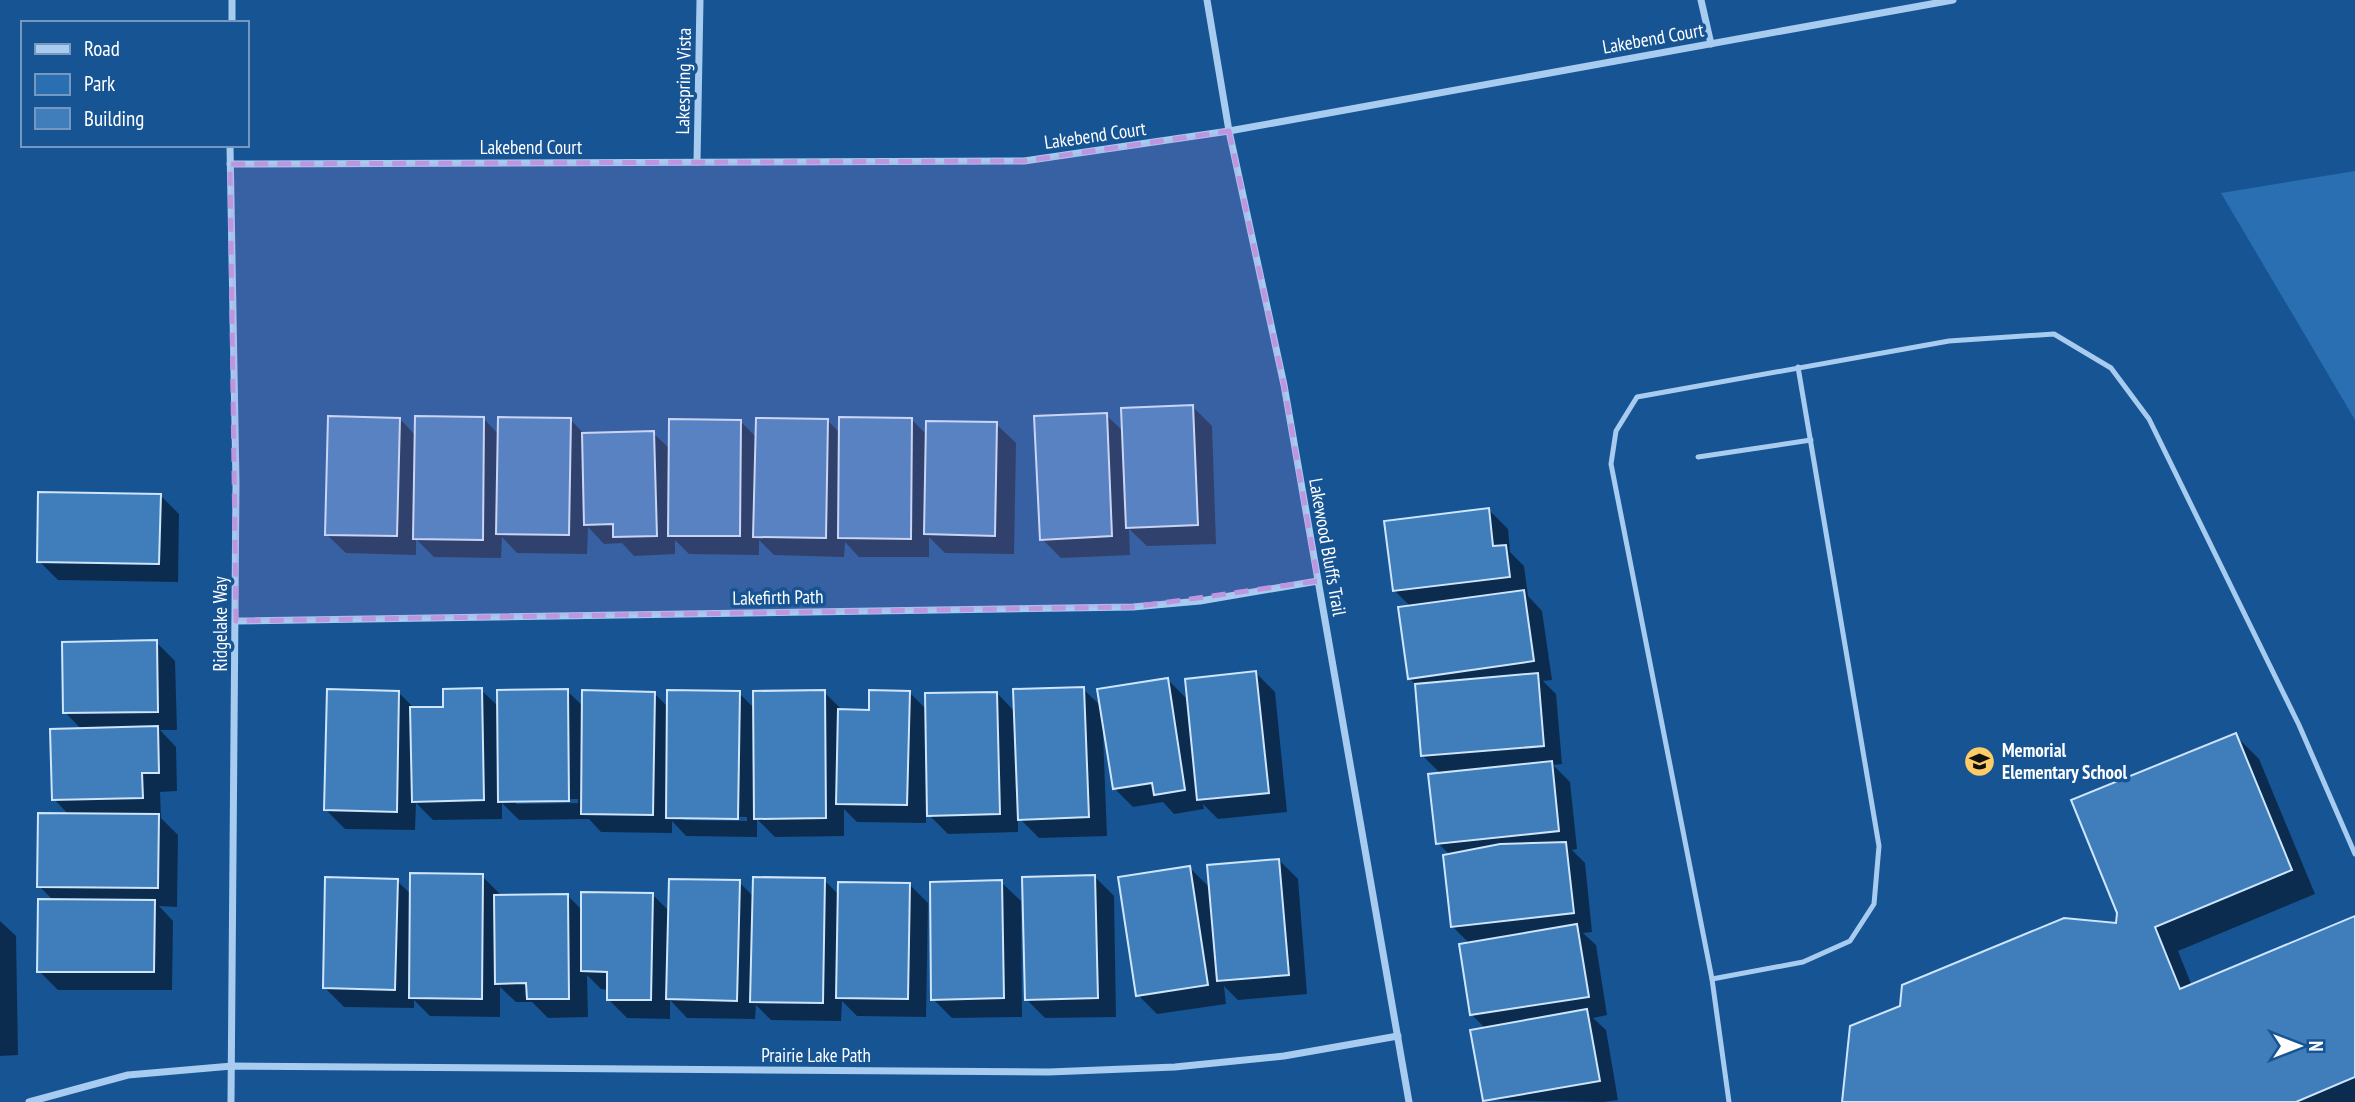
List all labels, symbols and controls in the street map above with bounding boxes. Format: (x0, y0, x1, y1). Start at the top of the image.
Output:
street label: Lakebend Court (1600, 17, 1706, 59)
legend (21, 21, 248, 147)
street label: Lakespring Vista (670, 28, 696, 134)
text: Road (84, 35, 120, 62)
text: Park (84, 70, 115, 97)
text: Building (84, 105, 144, 132)
street label: Lakebend Court (1043, 116, 1148, 154)
street label: Lakebend Court (480, 135, 583, 159)
street label: Lakewood Bluffs Trail (1304, 476, 1352, 618)
street label: Ridgelake Way (208, 576, 232, 672)
street label: Lakefirth Path (732, 584, 824, 610)
place label: Memorial Elementary School (2002, 738, 2127, 784)
school or university icon: Memorial Elementary School (1962, 744, 1996, 778)
north arrow (2264, 1011, 2334, 1081)
text: N (2304, 1041, 2328, 1051)
street label: Prairie Lake Path (761, 1043, 871, 1067)

